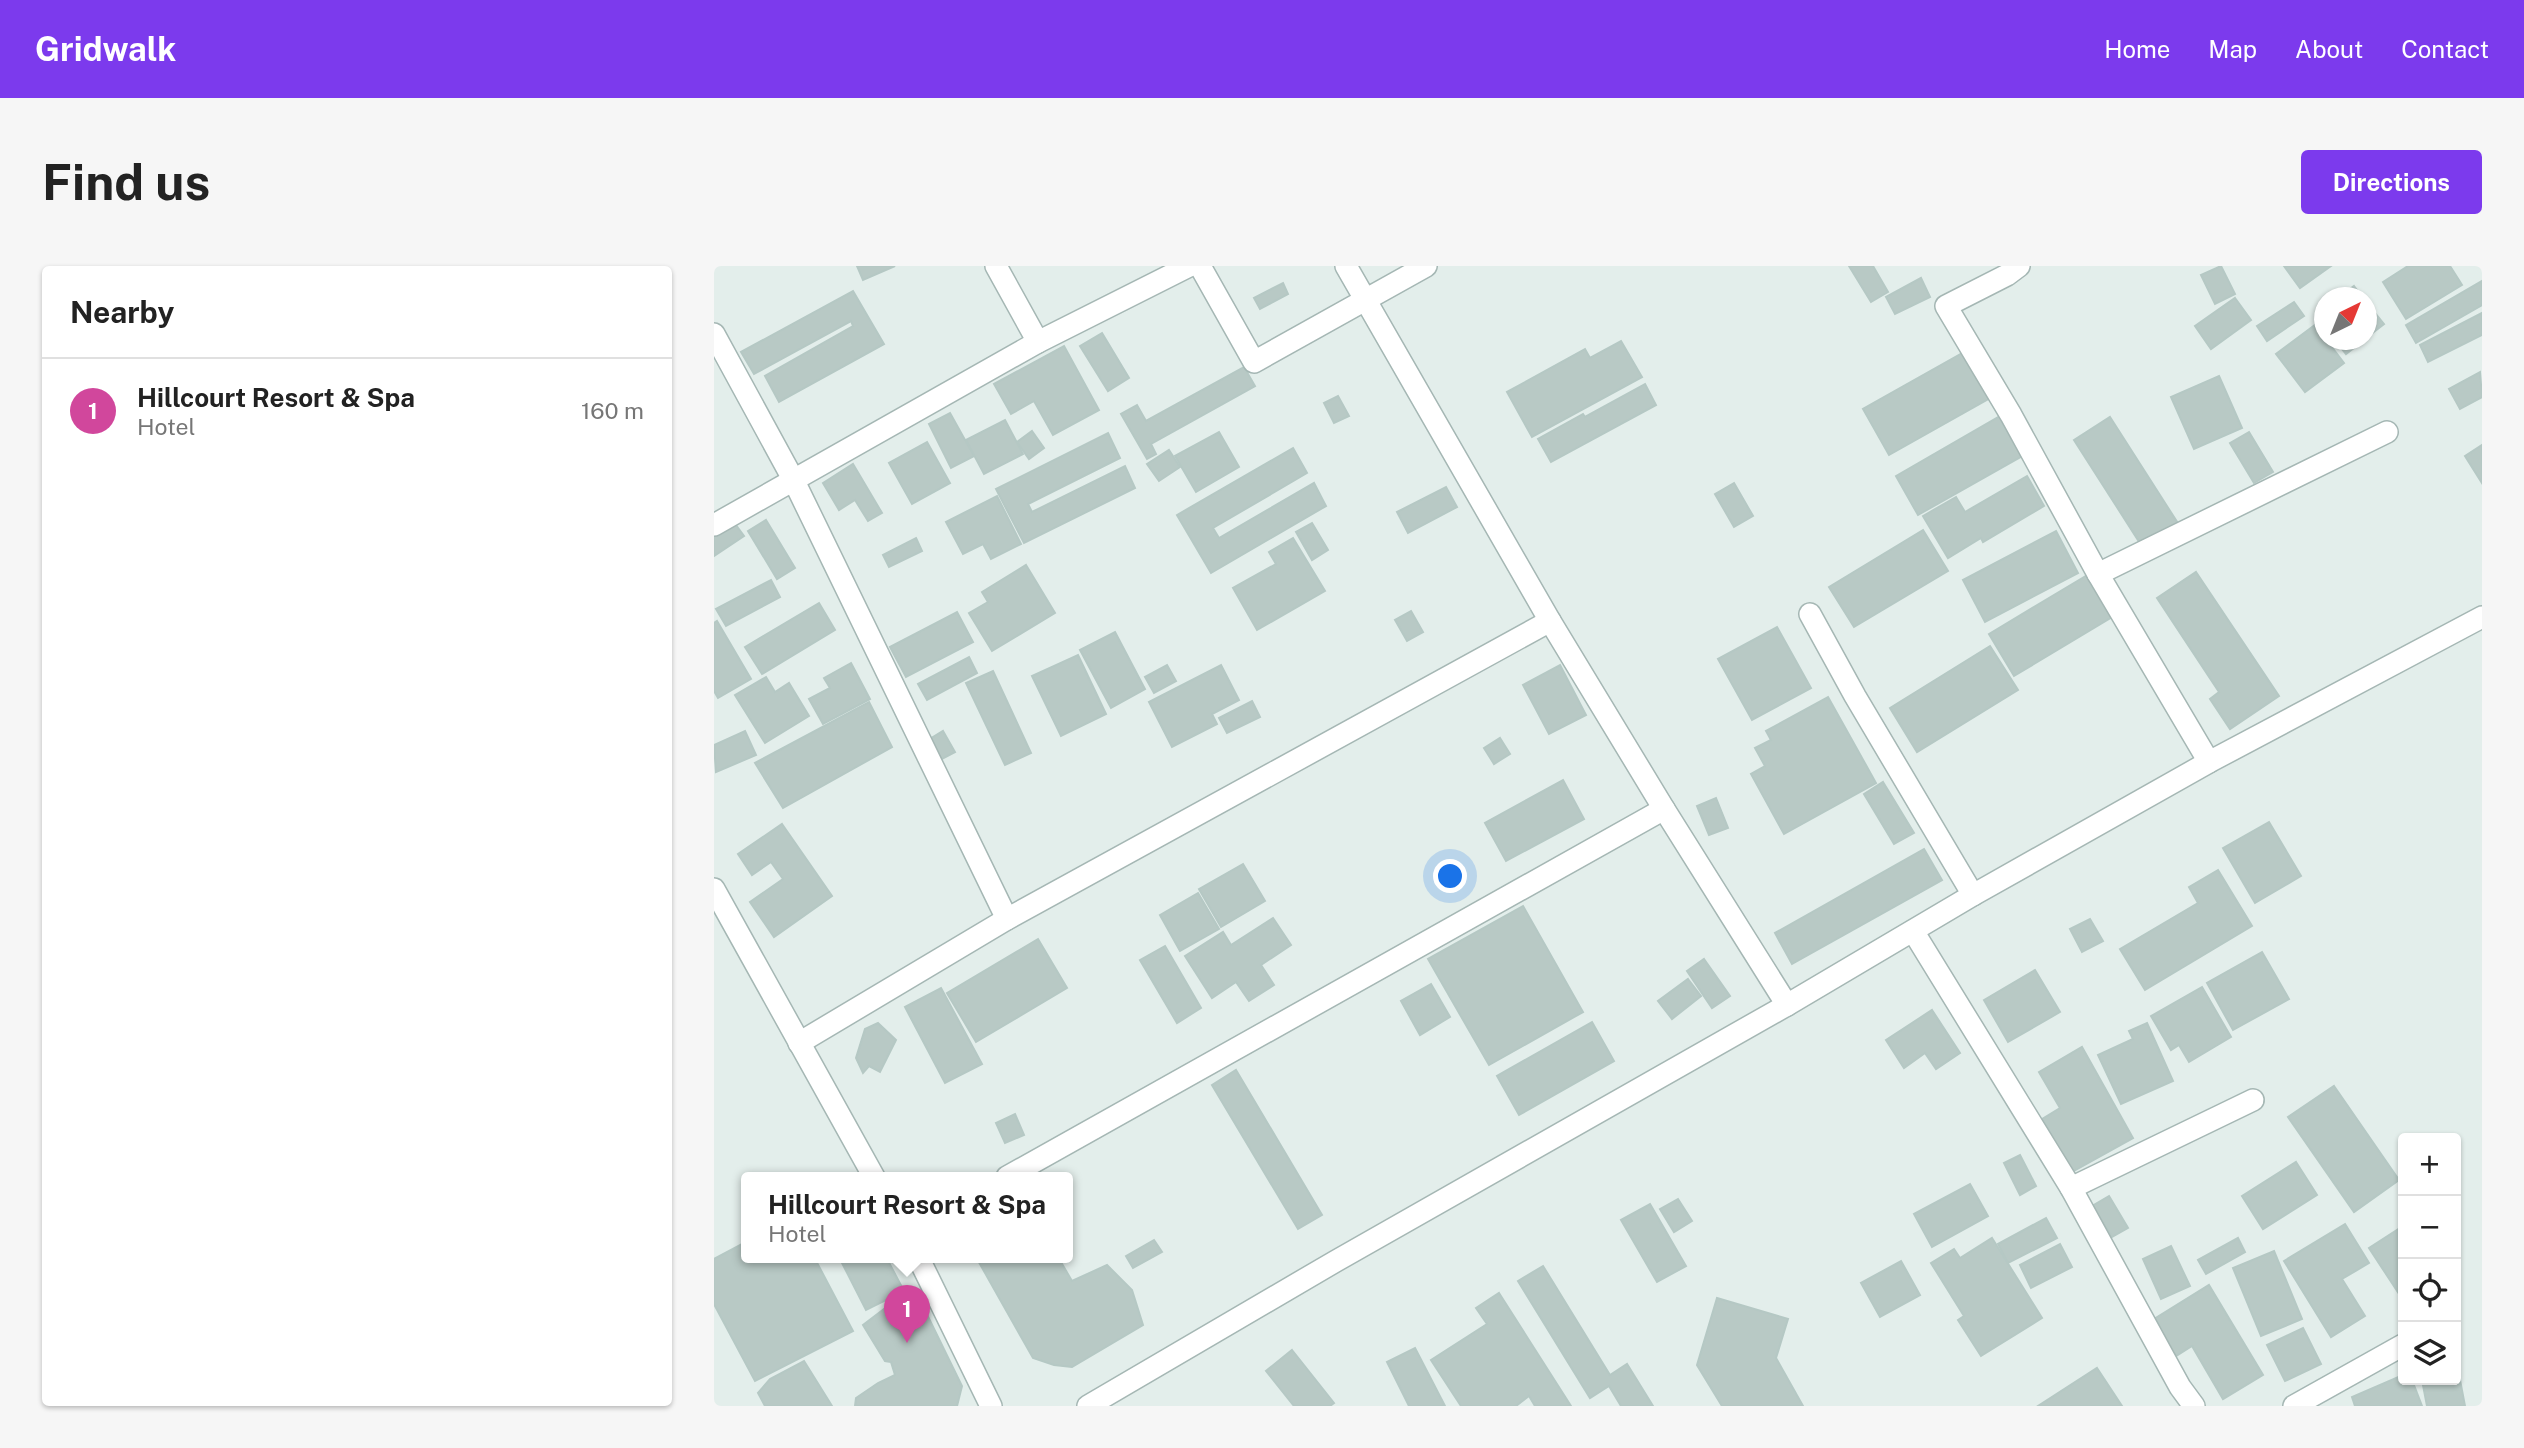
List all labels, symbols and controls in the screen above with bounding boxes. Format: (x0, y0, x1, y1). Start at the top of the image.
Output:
text: Gridwalk (35, 30, 176, 68)
text: Home (2104, 35, 2170, 63)
text: Map (2208, 35, 2257, 63)
text: About (2295, 35, 2363, 63)
text: Contact (2401, 35, 2489, 63)
button: Directions (2301, 150, 2482, 214)
text: Find us (42, 153, 210, 211)
north arrow (2314, 287, 2377, 350)
text: Nearby (70, 294, 174, 330)
text: Hillcourt Resort & Spa (137, 382, 415, 413)
text: 1 (88, 397, 98, 424)
text: 160 m (581, 397, 644, 424)
text: Hotel (137, 413, 196, 440)
your location (1433, 859, 1467, 893)
map controls (2398, 1133, 2461, 1385)
button: + (2398, 1133, 2461, 1196)
popup (741, 1172, 1073, 1263)
text: Hillcourt Resort & Spa (768, 1189, 1046, 1220)
button: − (2398, 1196, 2461, 1259)
text: Hotel (768, 1220, 827, 1247)
button: locate (2398, 1259, 2461, 1322)
pin: 1 (884, 1285, 930, 1343)
button: layers (2398, 1322, 2461, 1385)

